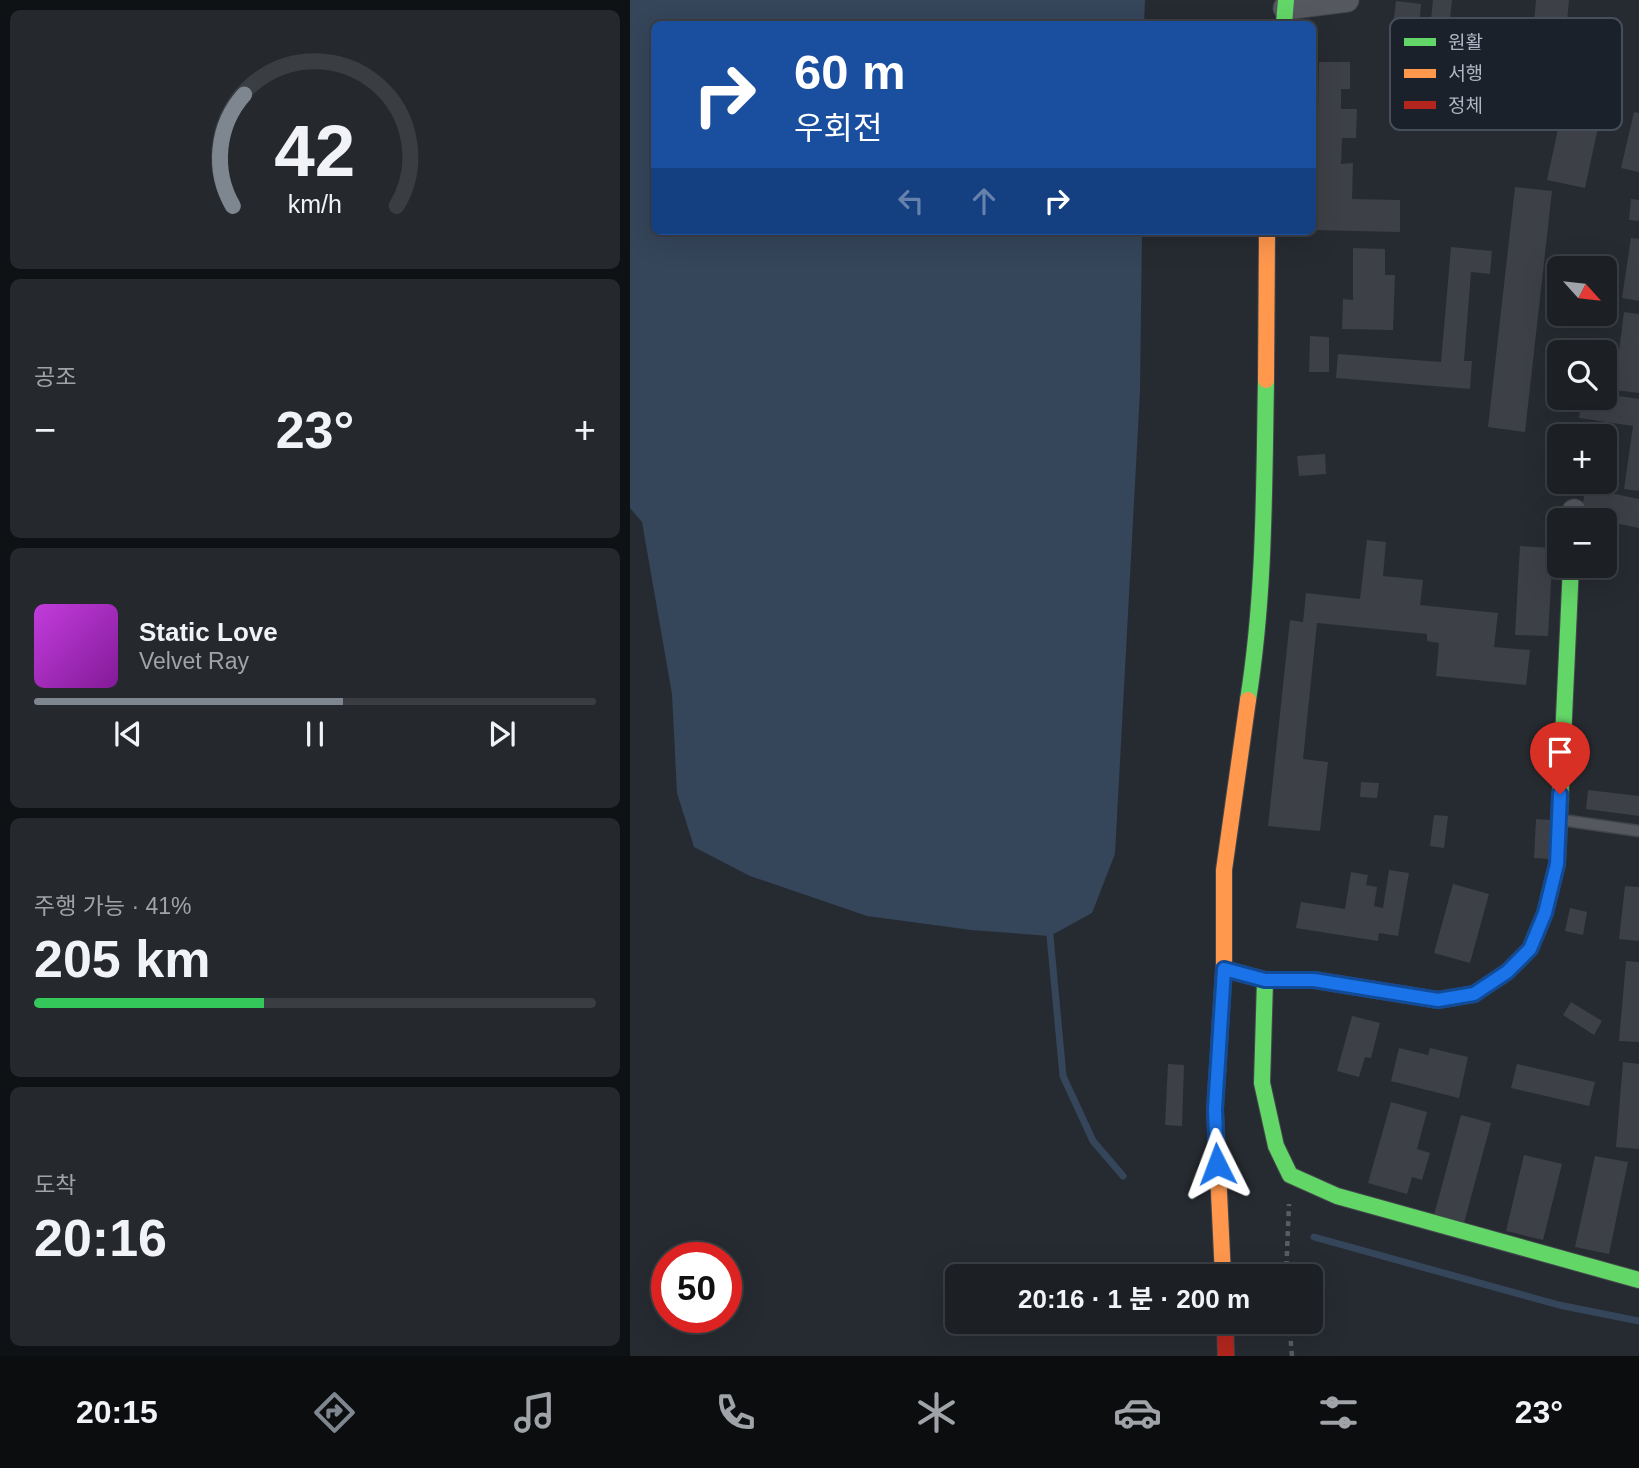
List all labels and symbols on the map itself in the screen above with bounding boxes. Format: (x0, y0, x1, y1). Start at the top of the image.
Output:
legend (1390, 18, 1622, 130)
text: 원활 (1448, 32, 1483, 53)
text: 서행 (1448, 63, 1483, 84)
text: 정체 (1448, 95, 1483, 116)
north arrow (1547, 256, 1617, 326)
pin (1530, 722, 1590, 794)
position arrow (1180, 1127, 1254, 1201)
speed limit sign: 50 (651, 1242, 742, 1333)

